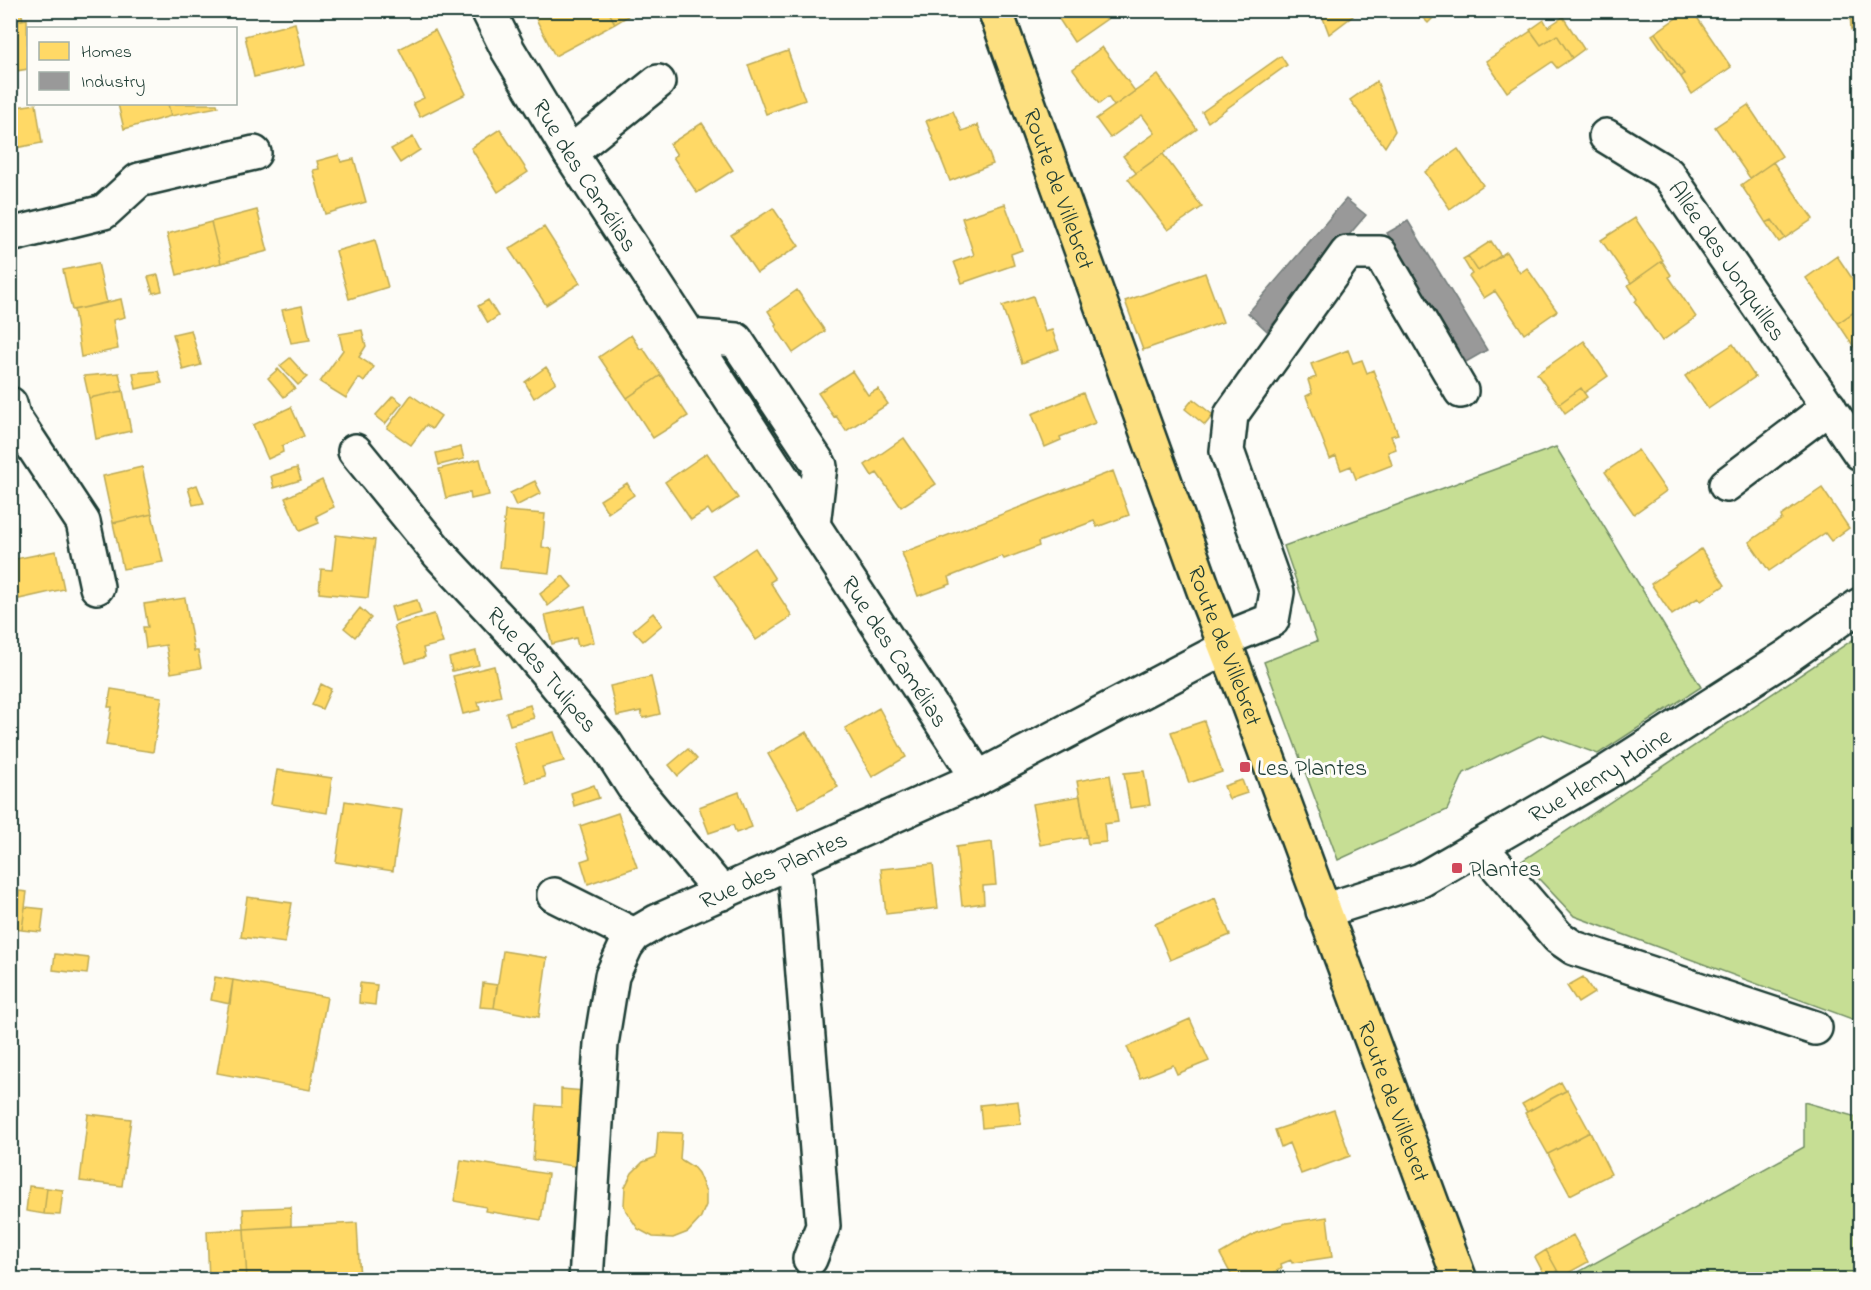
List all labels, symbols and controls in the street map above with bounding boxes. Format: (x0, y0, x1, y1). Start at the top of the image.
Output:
legend (27, 27, 237, 105)
text: Homes (81, 40, 132, 66)
text: Industry (81, 70, 145, 96)
street label: Rue des Camélias (522, 93, 645, 260)
street label: Route de Villebret (1012, 104, 1102, 275)
street label: Allée des Jonquilles (1658, 175, 1793, 350)
street label: Route de Villebret (1176, 561, 1270, 731)
street label: Rue des Camélias (831, 570, 956, 736)
street label: Rue des Tulipes (477, 600, 605, 742)
street label: Rue Henry Moine (1523, 720, 1679, 834)
place label: Les Plantes (1257, 752, 1367, 787)
marker: Les Plantes (1238, 760, 1252, 774)
street label: Rue des Plantes (695, 823, 854, 920)
place label: Plantes (1469, 853, 1541, 888)
marker: Plantes (1450, 861, 1464, 875)
street label: Route de Villebret (1346, 1017, 1437, 1188)

